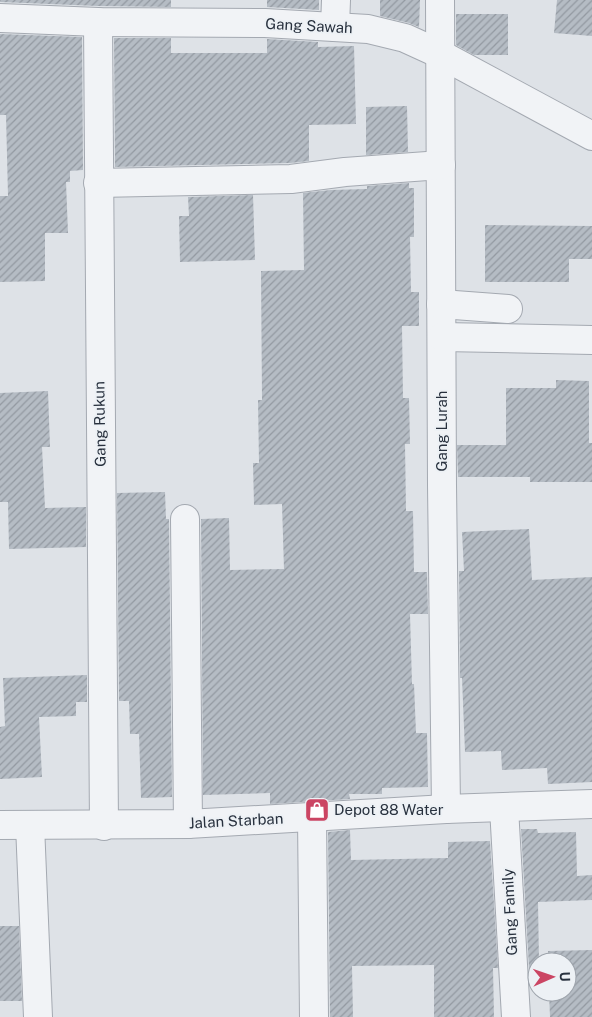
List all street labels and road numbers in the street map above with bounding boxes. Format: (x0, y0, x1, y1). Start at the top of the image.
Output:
street label: Gang Sawah (265, 15, 353, 36)
street label: Gang Rukun (90, 381, 109, 467)
street label: Gang Lurah (433, 391, 450, 471)
street label: Jalan Starban (188, 810, 284, 831)
street label: Gang Family (499, 868, 520, 956)

